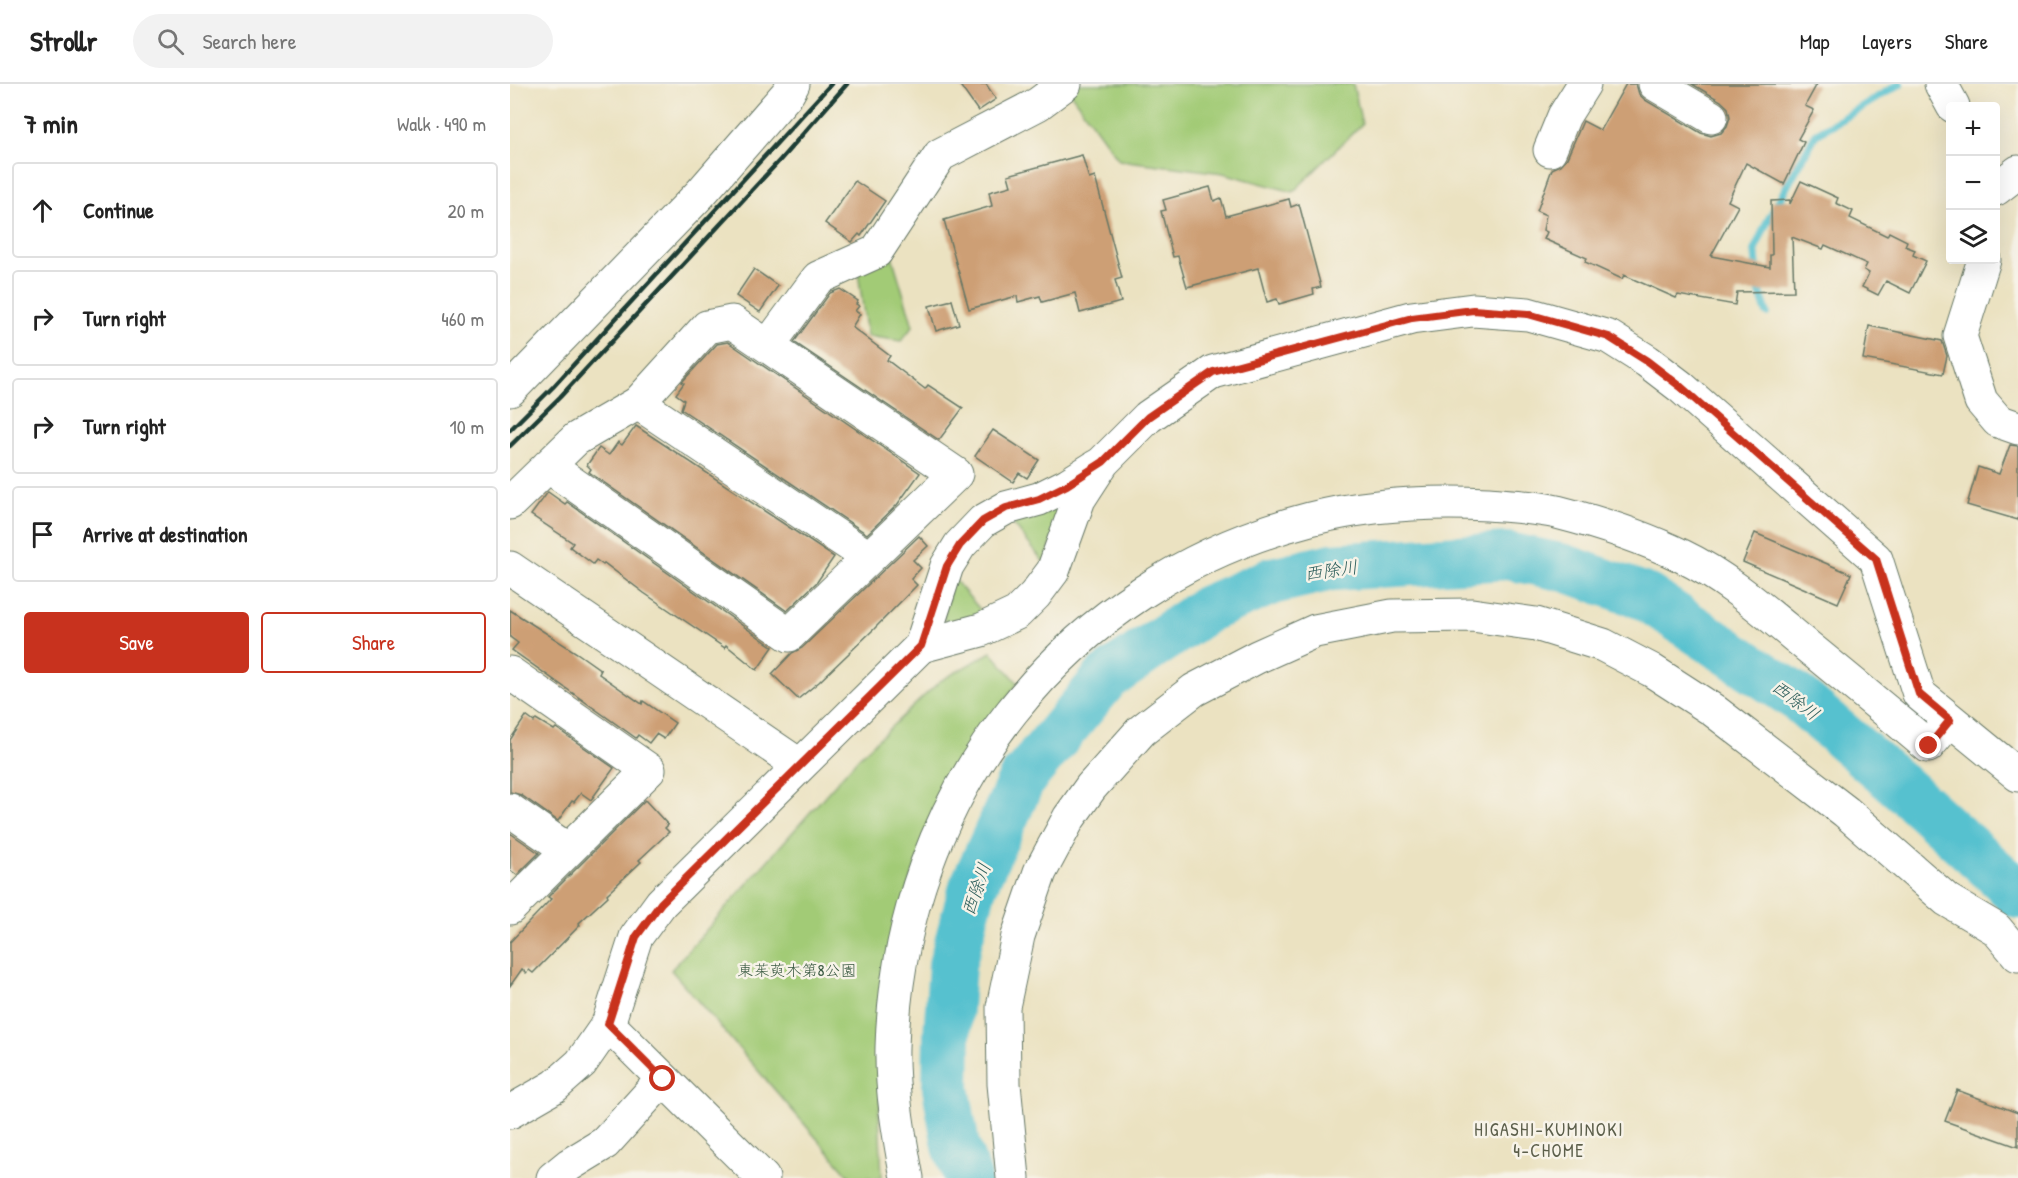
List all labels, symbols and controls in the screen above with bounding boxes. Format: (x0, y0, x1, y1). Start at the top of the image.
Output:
search box (133, 14, 553, 68)
text: Strollr (30, 22, 97, 60)
icon: search (154, 25, 187, 58)
text: Search here (202, 26, 296, 56)
text: Map (1800, 27, 1829, 56)
text: Layers (1862, 27, 1912, 56)
text: Share (1945, 27, 1988, 56)
map controls (1946, 102, 2000, 264)
button: + (1946, 102, 2000, 156)
text: 7 min (24, 106, 78, 141)
text: Walk · 490 m (397, 110, 486, 137)
button: − (1946, 156, 2000, 210)
icon: ahead (26, 194, 59, 227)
text: Continue (83, 195, 154, 225)
text: 20 m (447, 197, 484, 224)
button: layers (1946, 210, 2000, 264)
icon: right (26, 302, 59, 335)
text: Turn right (83, 303, 166, 333)
text: 460 m (441, 305, 484, 332)
icon: right (26, 410, 59, 443)
text: Turn right (83, 411, 166, 441)
text: 10 m (450, 413, 484, 440)
icon: arrive (26, 518, 59, 551)
text: Arrive at destination (83, 519, 248, 549)
water label: 西除川 (1303, 554, 1359, 586)
button: Save (24, 612, 249, 673)
button: Share (261, 612, 486, 673)
water label: 西除川 (1767, 674, 1825, 726)
route end (1915, 732, 1941, 758)
water label: 西除川 (955, 859, 997, 919)
park label: 東茱萸木第8公園 (738, 959, 856, 981)
route start (649, 1065, 675, 1091)
district label: HIGASHI-KUMINOKI 4-CHOME (1474, 1117, 1624, 1163)

